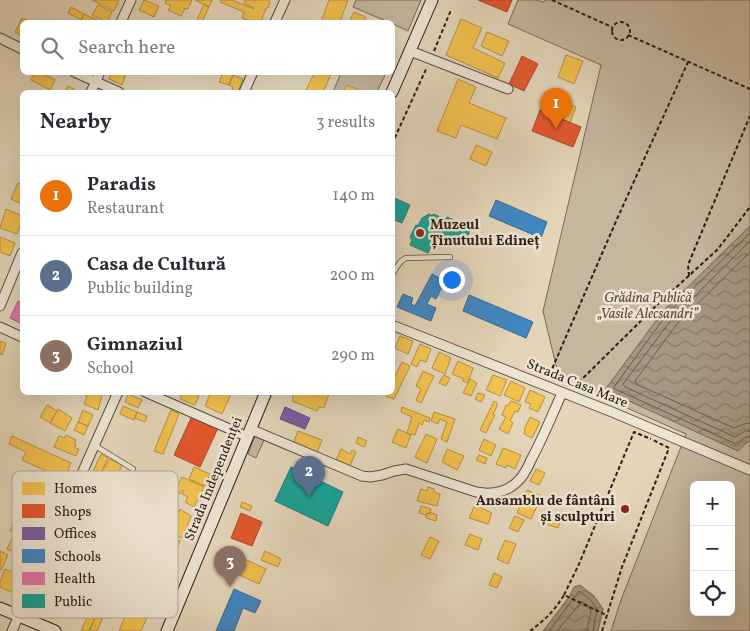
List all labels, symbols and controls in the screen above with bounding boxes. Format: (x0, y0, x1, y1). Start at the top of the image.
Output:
search box (20, 20, 395, 75)
icon: search (38, 34, 66, 62)
text: Search here (78, 35, 175, 61)
pin: 1 (540, 88, 572, 129)
text: Nearby (40, 108, 111, 137)
text: 3 results (316, 112, 375, 134)
text: Paradis (87, 172, 156, 198)
text: 1 (53, 185, 59, 207)
text: 140 m (333, 185, 375, 207)
text: Restaurant (87, 198, 165, 220)
place label: Muzeul Ținutului Edineț (430, 216, 539, 251)
marker: Muzeul Ținutului Edineț (414, 227, 426, 239)
text: Casa de Cultură (87, 252, 226, 278)
text: 2 (52, 265, 60, 287)
text: 200 m (330, 265, 375, 287)
your location (439, 267, 465, 293)
text: Public building (87, 278, 193, 300)
park label: Grădina Publică „Vasile Alecsandri” (597, 289, 699, 324)
text: Gimnaziul (87, 332, 183, 358)
text: 3 (52, 345, 60, 367)
text: 290 m (331, 345, 375, 367)
street label: Strada Casa Mare (524, 355, 631, 413)
text: School (87, 358, 134, 380)
street label: Strada Independenței (180, 414, 248, 544)
pin: 2 (293, 456, 325, 497)
legend (12, 471, 178, 618)
text: Homes (54, 480, 97, 499)
map controls (690, 481, 735, 616)
button: + (690, 481, 735, 526)
place label: Ansamblu de fântâni și sculpturi (476, 492, 615, 527)
text: Shops (54, 503, 92, 522)
marker: Ansamblu de fântâni și sculpturi (619, 503, 631, 515)
text: Offices (54, 525, 96, 544)
button: − (690, 526, 735, 571)
pin: 3 (214, 546, 246, 587)
text: Schools (54, 548, 101, 567)
text: Health (54, 570, 96, 589)
button: locate (690, 571, 735, 616)
text: Public (54, 593, 92, 612)

